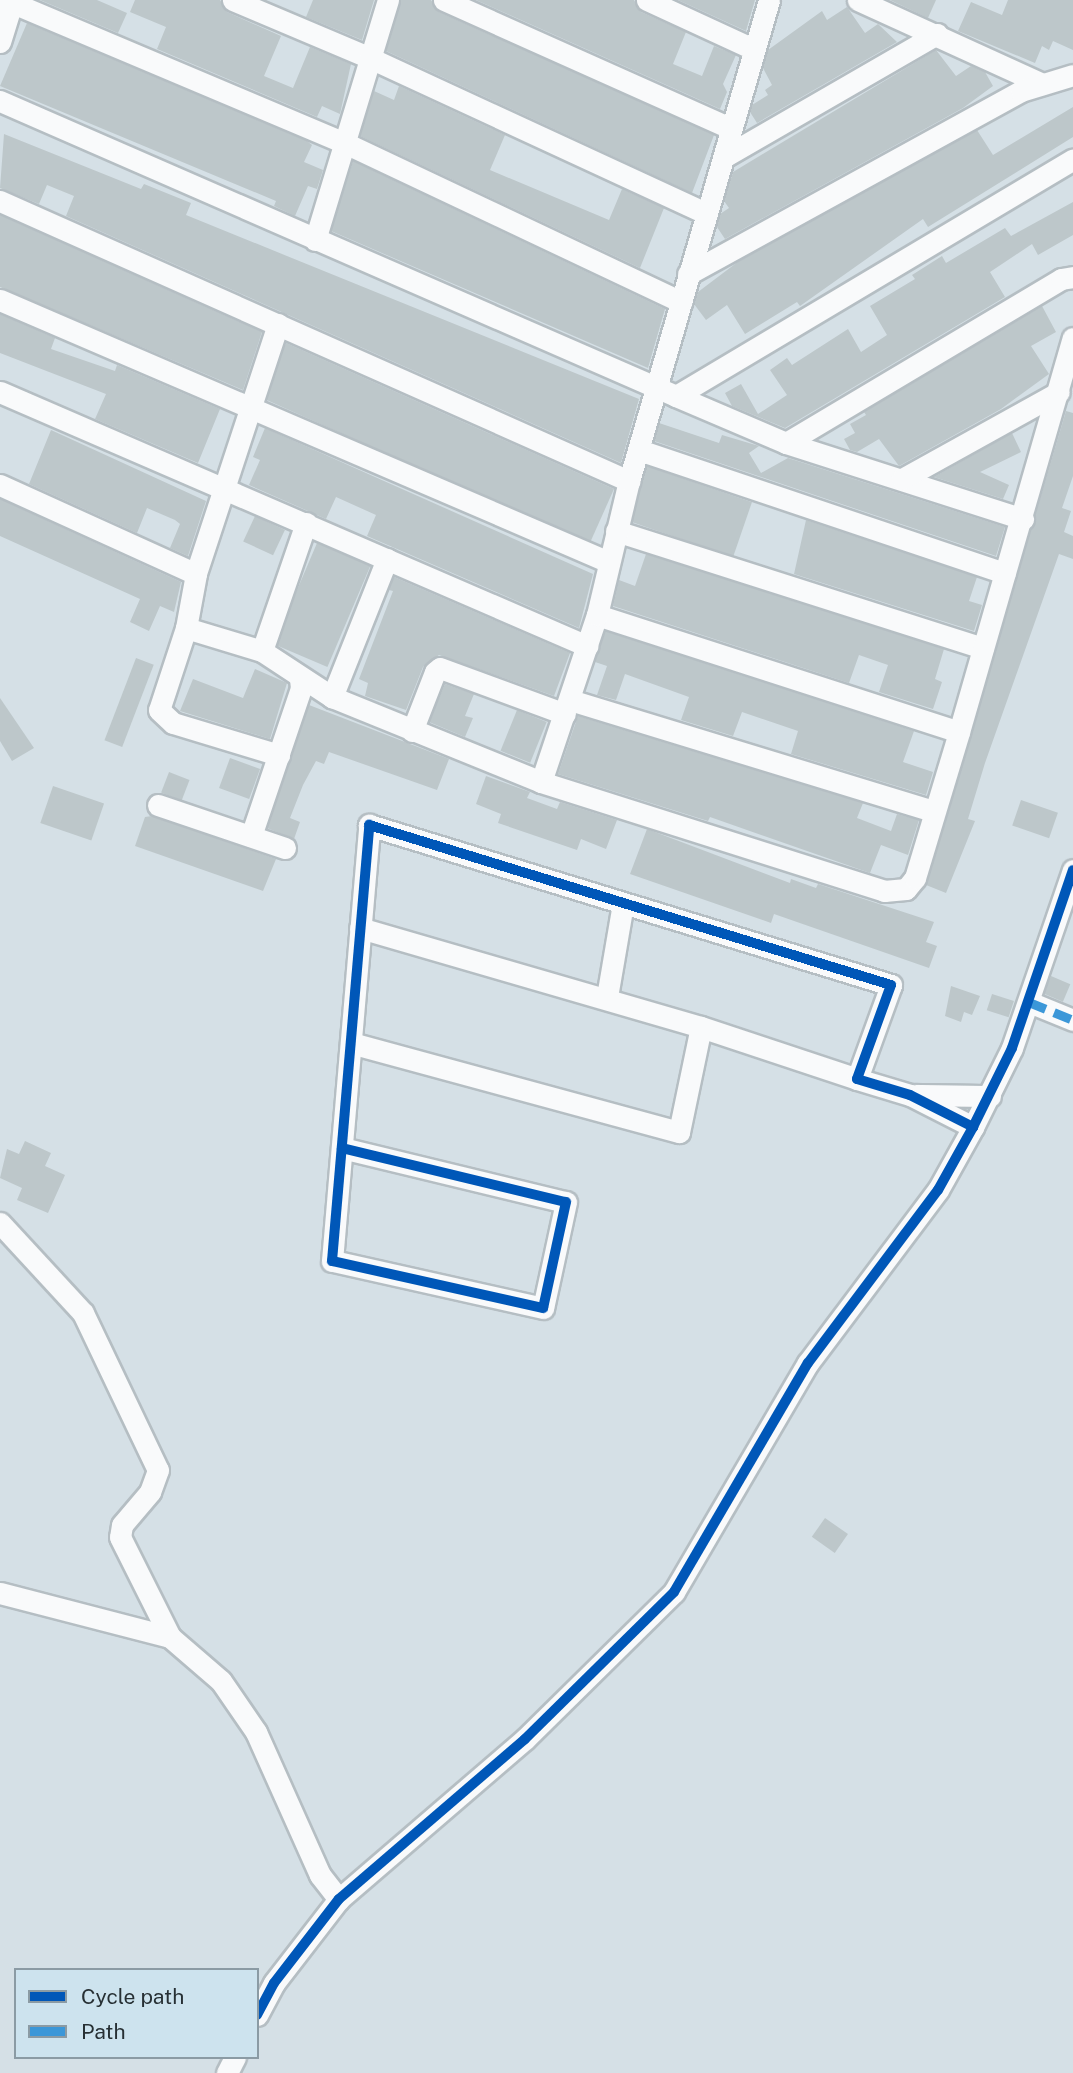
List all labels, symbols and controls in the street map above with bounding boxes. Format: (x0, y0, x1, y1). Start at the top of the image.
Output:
legend (14, 1968, 259, 2059)
text: Cycle path (81, 1984, 184, 2009)
text: Path (81, 2019, 126, 2044)

